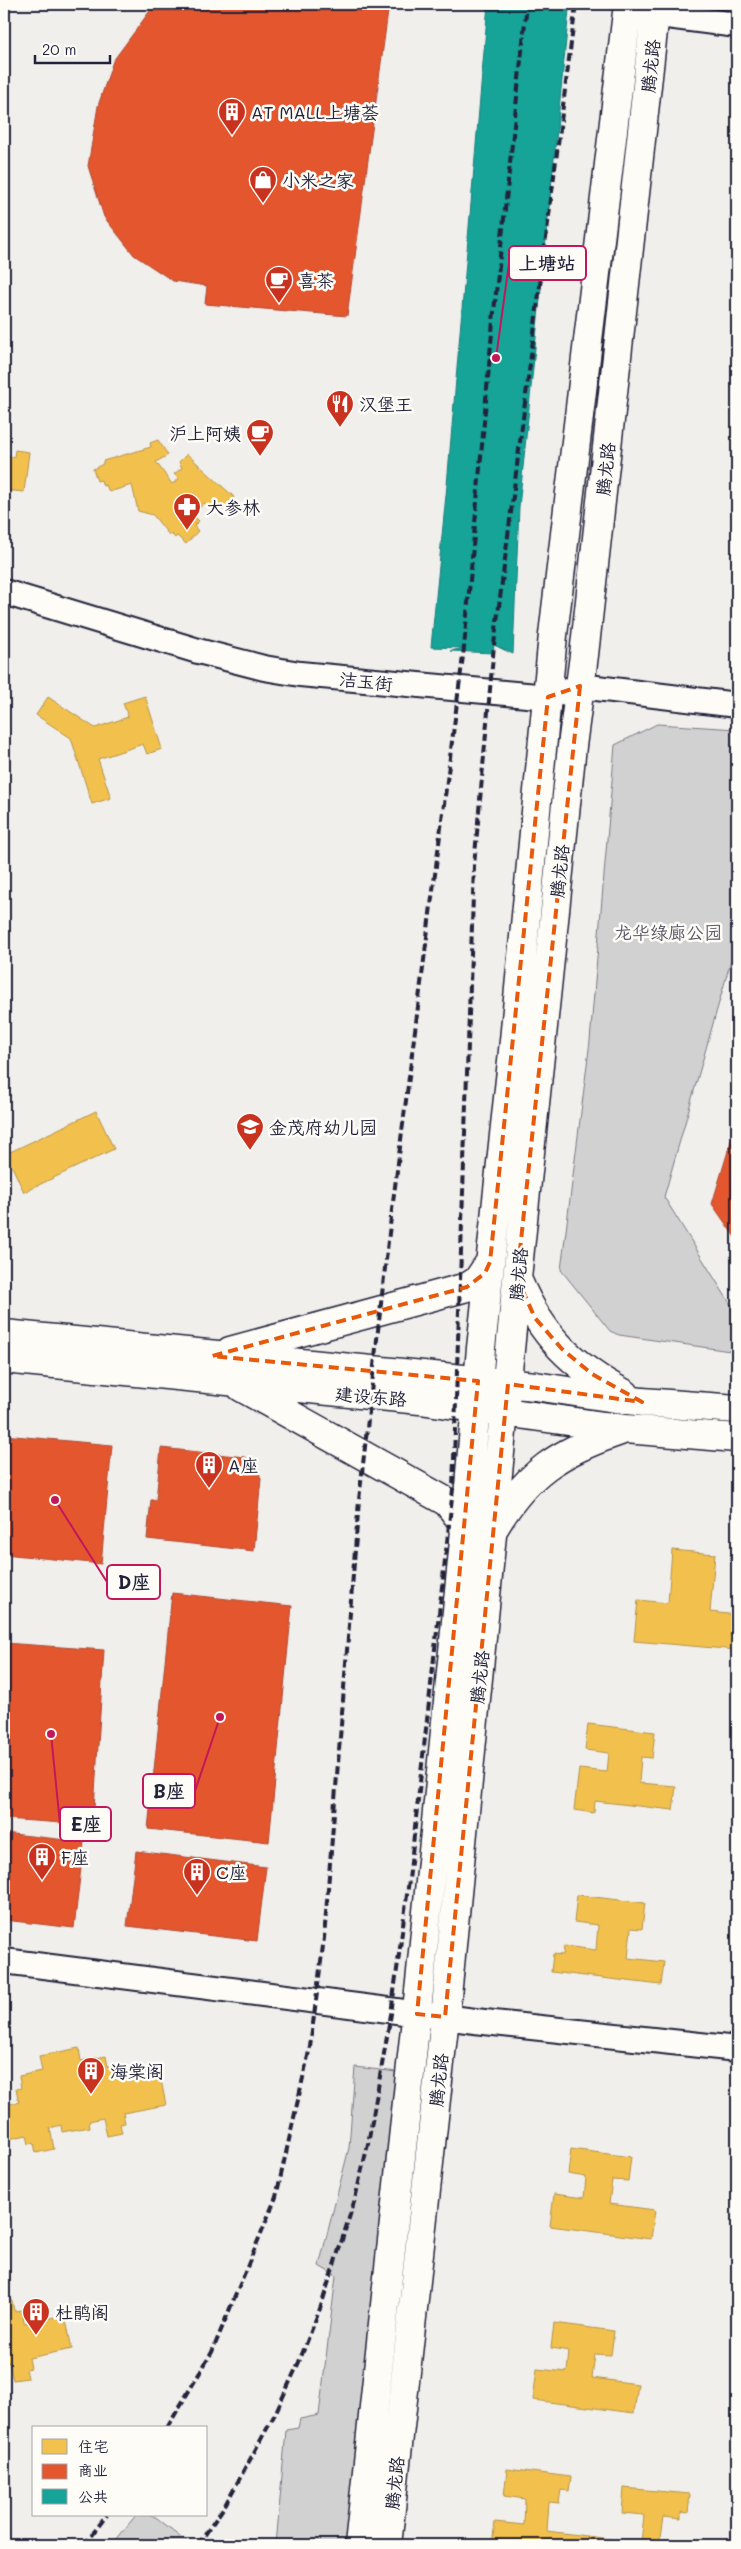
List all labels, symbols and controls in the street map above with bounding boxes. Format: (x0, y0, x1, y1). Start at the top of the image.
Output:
scale bar (35, 32, 110, 64)
street label: 腾龙路 (635, 38, 665, 94)
text: 20 m (42, 39, 76, 59)
building icon: AT MALL上塘荟 (217, 97, 247, 136)
place label: AT MALL上塘荟 (251, 100, 379, 124)
shop icon: 小米之家 (248, 165, 278, 204)
place label: 小米之家 (282, 168, 354, 192)
callout: 上塘站 (509, 246, 586, 280)
text: 上塘站 (518, 250, 576, 275)
cafe icon: 喜茶 (264, 265, 294, 304)
place label: 喜茶 (298, 268, 334, 292)
restaurant icon: 汉堡王 (325, 389, 355, 428)
place label: 汉堡王 (359, 392, 413, 416)
cafe icon: 沪上阿姨 (245, 418, 275, 457)
place label: 沪上阿姨 (169, 421, 241, 445)
street label: 腾龙路 (590, 441, 620, 497)
pharmacy icon: 大参林 (172, 492, 202, 531)
place label: 大参林 (206, 495, 260, 519)
street label: 洁玉街 (338, 666, 394, 696)
street label: 腾龙路 (544, 843, 574, 899)
park label: 龙华绿廊公园 (614, 920, 722, 944)
school or university icon: 金茂府幼儿园 (235, 1112, 265, 1151)
place label: 金茂府幼儿园 (269, 1115, 377, 1139)
street label: 腾龙路 (504, 1246, 532, 1302)
street label: 建设东路 (334, 1381, 408, 1411)
building icon: A座 (194, 1450, 224, 1489)
place label: A座 (228, 1453, 258, 1477)
callout: D座 (107, 1565, 160, 1599)
text: D座 (118, 1569, 150, 1594)
street label: 腾龙路 (464, 1649, 494, 1705)
callout: B座 (143, 1774, 195, 1808)
text: B座 (153, 1778, 185, 1803)
callout: E座 (60, 1807, 111, 1841)
text: E座 (70, 1811, 102, 1836)
building icon: F座 (27, 1842, 57, 1881)
place label: F座 (61, 1845, 89, 1869)
building icon: C座 (182, 1857, 212, 1896)
place label: C座 (216, 1860, 247, 1884)
street label: 腾龙路 (423, 2052, 453, 2108)
building icon: 海棠阁 (76, 2056, 106, 2095)
place label: 海棠阁 (110, 2059, 164, 2083)
building icon: 杜鹃阁 (21, 2297, 51, 2336)
place label: 杜鹃阁 (55, 2300, 109, 2324)
legend (32, 2426, 208, 2516)
text: 住宅 (78, 2436, 108, 2456)
street label: 腾龙路 (379, 2455, 409, 2511)
text: 商业 (78, 2460, 108, 2480)
text: 公共 (78, 2486, 108, 2506)

